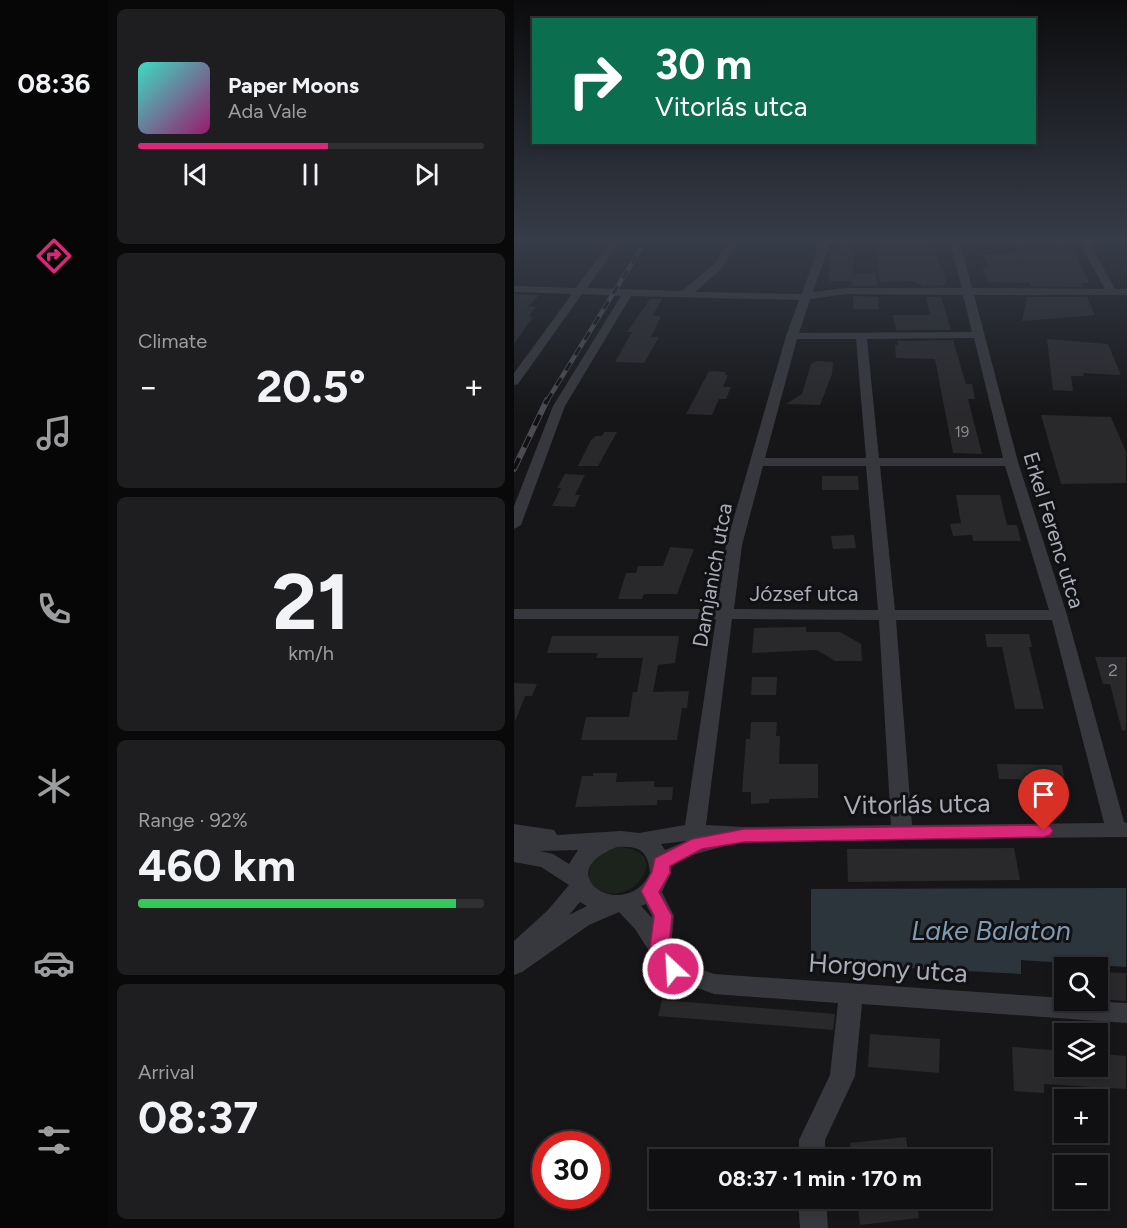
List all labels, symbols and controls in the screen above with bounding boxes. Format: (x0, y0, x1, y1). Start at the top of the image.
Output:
text: 30 m (655, 39, 752, 90)
icon: right (556, 42, 634, 120)
text: 08:36 (18, 67, 90, 100)
text: Paper Moons (228, 72, 359, 99)
text: Vitorlás utca (655, 90, 807, 123)
text: Ada Vale (228, 99, 307, 123)
icon: previous (179, 158, 212, 191)
icon: pause (294, 158, 327, 191)
icon: next (410, 158, 443, 191)
icon: directions (33, 235, 75, 277)
text: Climate (138, 329, 207, 353)
text: 20.5° (256, 359, 366, 413)
text: − (138, 367, 159, 406)
text: + (463, 367, 484, 406)
icon: music (33, 412, 75, 454)
house number: 19 (955, 423, 969, 441)
street label: Erkel Ferenc utca (1018, 449, 1090, 611)
street label: Damjanich utca (687, 501, 737, 649)
text: 21 (272, 555, 350, 649)
street label: József utca (749, 581, 859, 606)
icon: phone (33, 588, 75, 630)
text: km/h (288, 641, 334, 665)
house number: 2 (1108, 659, 1118, 681)
icon: climate (33, 765, 75, 807)
pin (1018, 769, 1069, 831)
icon: arrive (1027, 778, 1060, 811)
street label: Vitorlás utca (843, 787, 991, 821)
text: Range · 92% (138, 808, 248, 832)
text: 460 km (138, 838, 296, 892)
water label: Lake Balaton (911, 914, 1071, 947)
position arrow (641, 937, 705, 1001)
icon: car (33, 942, 75, 984)
street label: Horgony utca (807, 946, 969, 990)
map controls (1054, 957, 1108, 1209)
button: search (1054, 957, 1108, 1011)
button: layers (1054, 1023, 1108, 1077)
text: Arrival (138, 1060, 194, 1084)
button: + (1054, 1089, 1108, 1143)
text: 08:37 (138, 1090, 258, 1144)
icon: filters (33, 1119, 75, 1161)
speed limit sign: 30 (532, 1131, 610, 1209)
button: − (1054, 1155, 1108, 1209)
text: 08:37 · 1 min · 170 m (718, 1165, 922, 1192)

